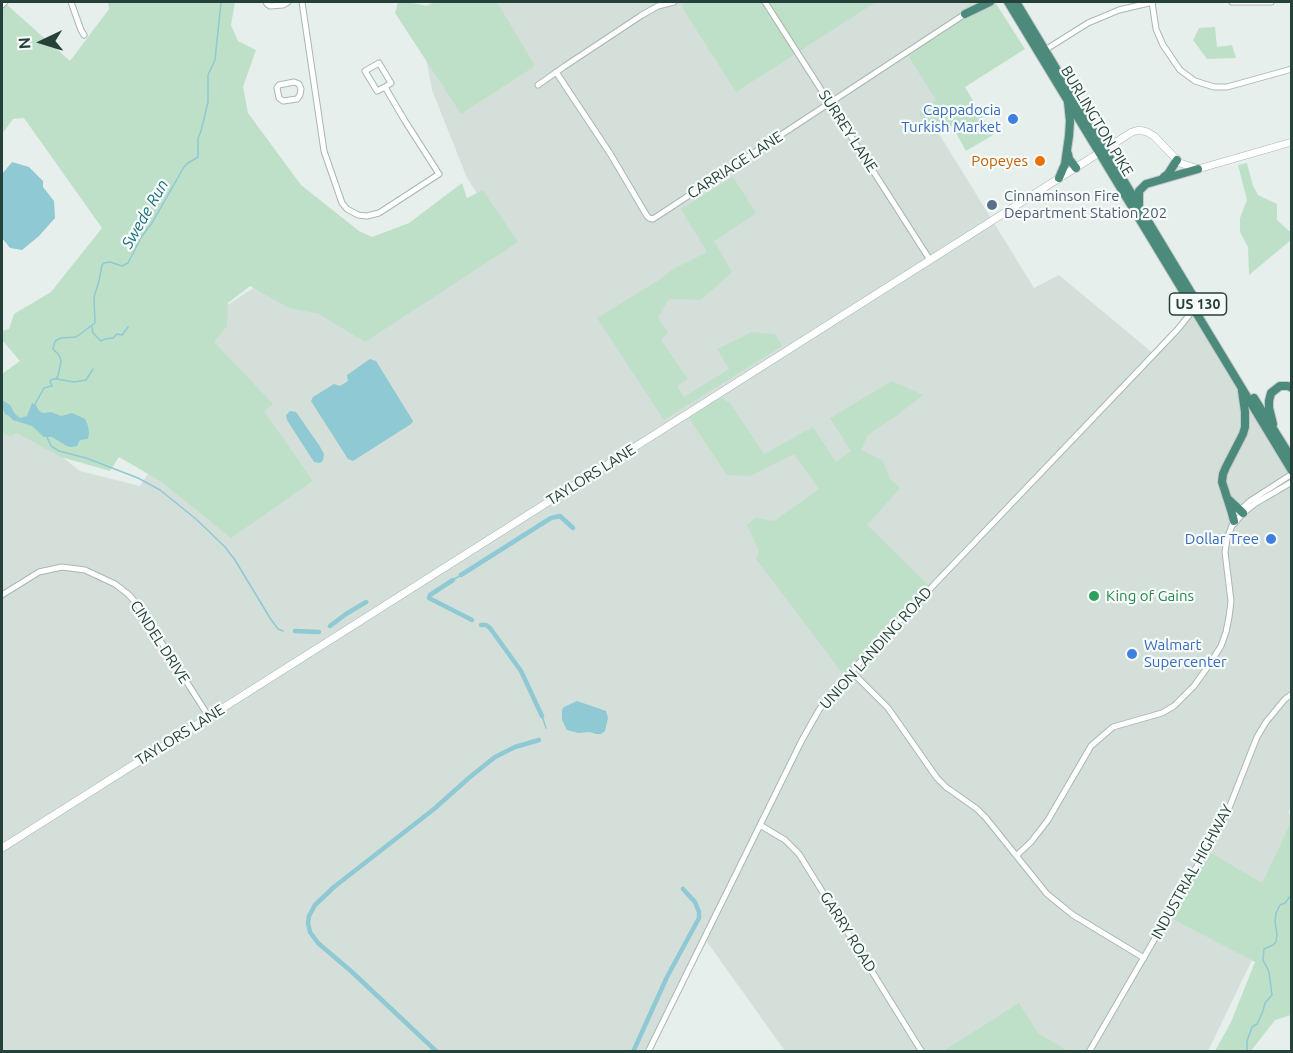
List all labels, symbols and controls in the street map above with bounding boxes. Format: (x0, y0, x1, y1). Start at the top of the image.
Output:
north arrow (12, 12, 72, 72)
text: N (15, 37, 33, 50)
street label: BURLINGTON PIKE (1057, 63, 1137, 179)
street label: SURREY LANE (815, 87, 881, 175)
place label: Cappadocia Turkish Market (901, 101, 1001, 136)
marker: Cappadocia Turkish Market (1006, 112, 1020, 126)
street label: CARRIAGE LANE (684, 127, 786, 203)
place label: Popeyes (971, 152, 1028, 170)
marker: Popeyes (1033, 154, 1047, 168)
water label: Swede Run (118, 176, 172, 252)
place label: Cinnaminson Fire Department Station 202 (1004, 187, 1167, 222)
marker: Cinnaminson Fire Department Station 202 (985, 198, 999, 212)
road number: US 130 (1170, 293, 1226, 315)
street label: TAYLORS LANE (543, 441, 639, 509)
place label: Dollar Tree (1185, 530, 1259, 548)
marker: Dollar Tree (1264, 532, 1278, 546)
street label: UNION LANDING ROAD (816, 583, 936, 713)
place label: King of Gains (1106, 587, 1194, 605)
marker: King of Gains (1087, 589, 1101, 603)
street label: CINDEL DRIVE (126, 597, 194, 687)
place label: Walmart Supercenter (1144, 636, 1227, 671)
marker: Walmart Supercenter (1125, 647, 1139, 661)
street label: TAYLORS LANE (132, 701, 228, 769)
street label: INDUSTRIAL HIGHWAY (1147, 801, 1237, 943)
street label: GARRY ROAD (816, 888, 880, 976)

